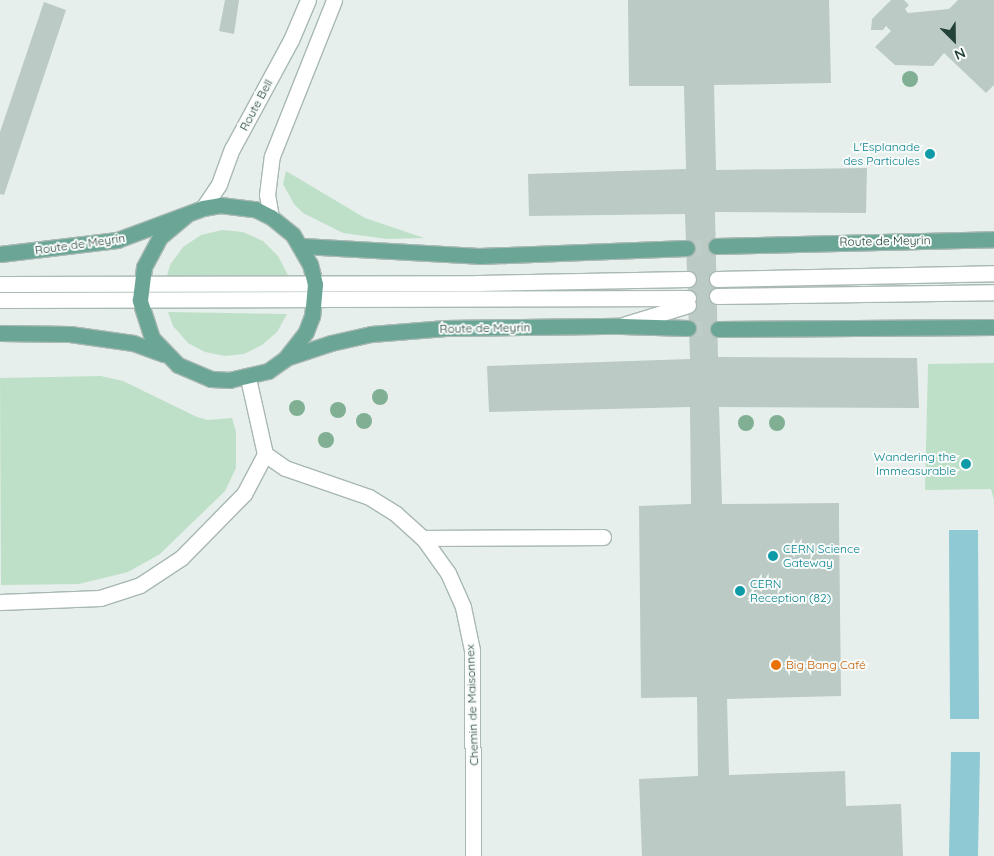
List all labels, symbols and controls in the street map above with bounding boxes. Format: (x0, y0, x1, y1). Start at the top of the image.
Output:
north arrow (929, 15, 979, 65)
text: N (952, 44, 968, 64)
street label: Route Bell (236, 77, 276, 133)
place label: L'Esplanade des Particules (843, 140, 920, 168)
marker: L'Esplanade des Particules (924, 148, 936, 160)
street label: Route de Meyrin (34, 231, 126, 257)
street label: Route de Meyrin (839, 233, 931, 249)
street label: Route de Meyrin (439, 320, 531, 336)
place label: Wandering the Immeasurable (874, 450, 956, 478)
marker: Wandering the Immeasurable (960, 458, 972, 470)
place label: CERN Science Gateway (783, 542, 860, 570)
marker: CERN Science Gateway (767, 550, 779, 562)
place label: CERN Reception (82) (750, 577, 831, 605)
marker: CERN Reception (82) (734, 585, 746, 597)
street label: Chemin de Maisonnex (463, 644, 481, 766)
place label: Big Bang Café (786, 658, 866, 672)
marker: Big Bang Café (770, 659, 782, 671)

